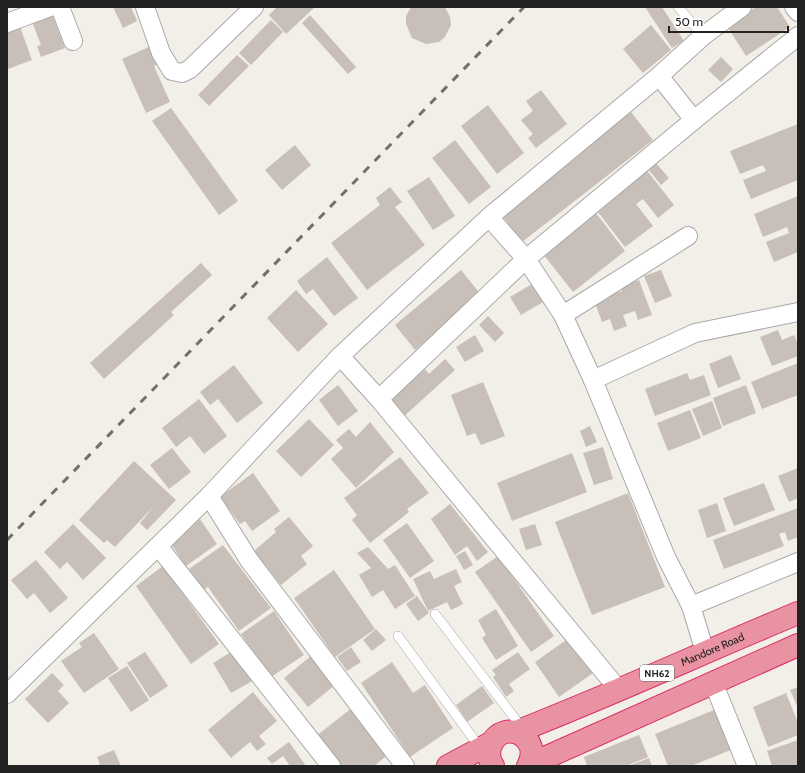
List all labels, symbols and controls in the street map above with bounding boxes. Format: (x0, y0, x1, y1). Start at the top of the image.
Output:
scale bar (669, 8, 788, 34)
text: 50 m (675, 14, 703, 29)
street label: Mandore Road (678, 630, 746, 669)
road number: NH62 (640, 665, 674, 681)

